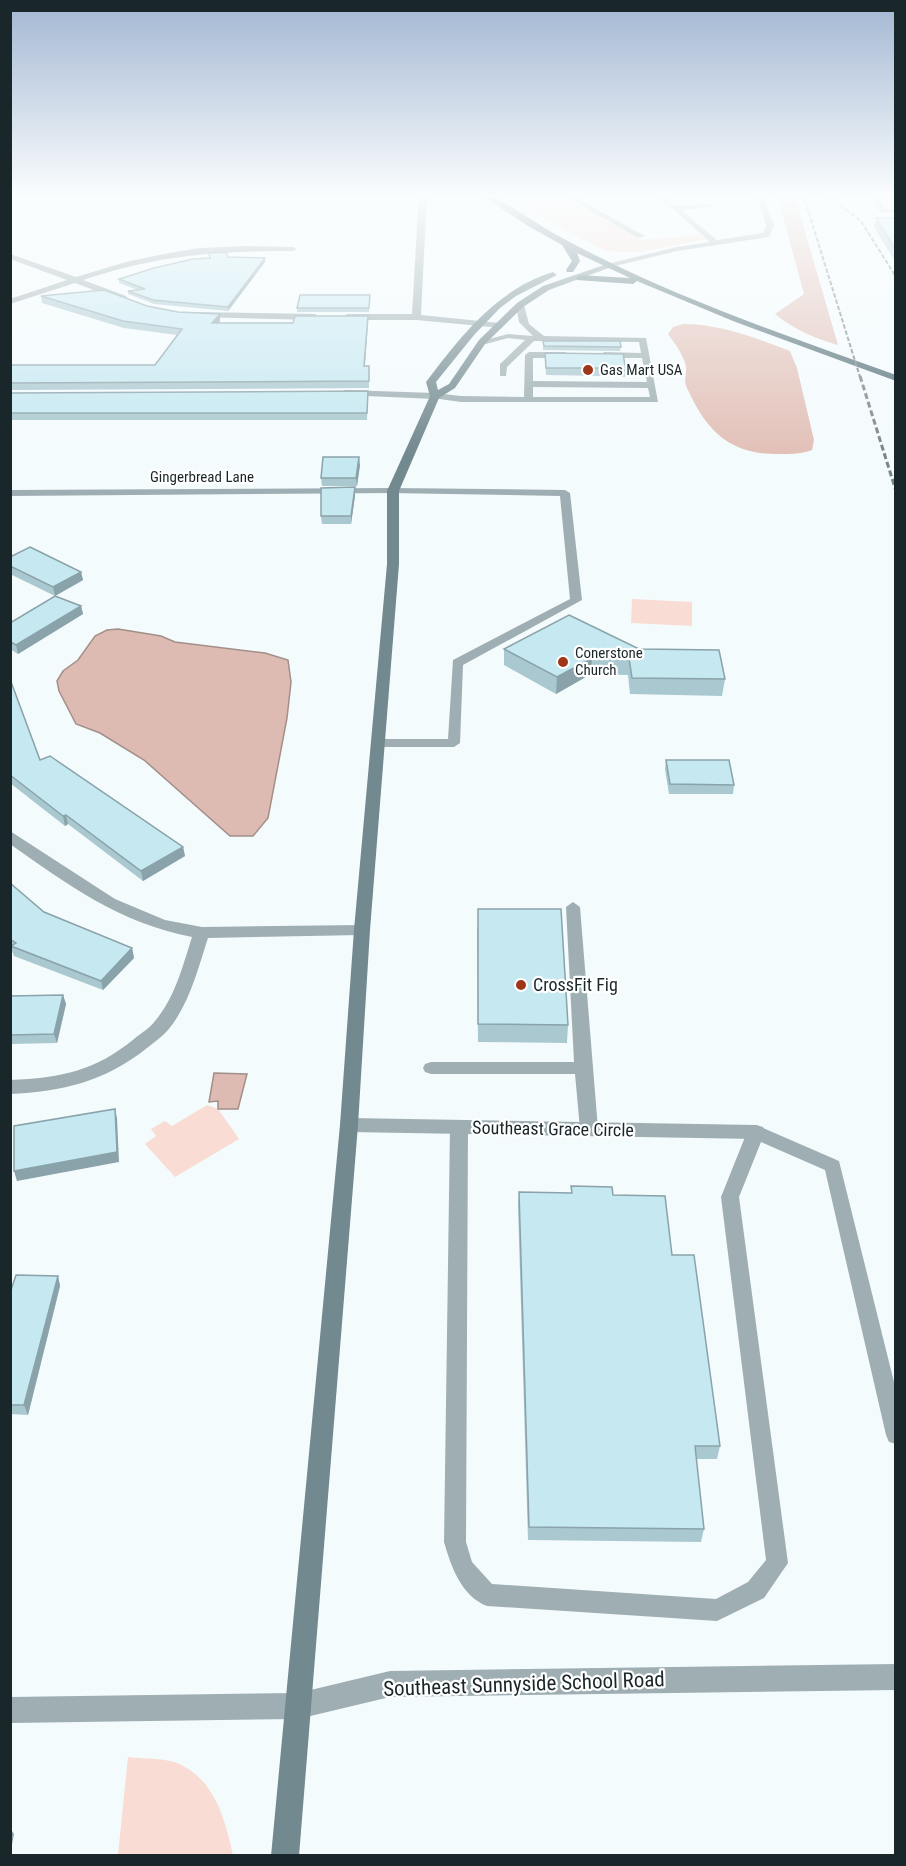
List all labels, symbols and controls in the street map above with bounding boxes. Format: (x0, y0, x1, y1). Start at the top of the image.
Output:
place label: Gas Mart USA (600, 361, 683, 379)
marker: Gas Mart USA (581, 363, 595, 377)
street label: Gingerbread Lane (150, 468, 254, 486)
place label: Conerstone Church (575, 644, 643, 679)
marker: Conerstone Church (556, 655, 570, 669)
place label: CrossFit Fig (533, 974, 618, 995)
marker: CrossFit Fig (514, 978, 528, 992)
street label: Southeast Grace Circle (472, 1117, 634, 1140)
street label: Southeast Sunnyside School Road (383, 1667, 665, 1701)

